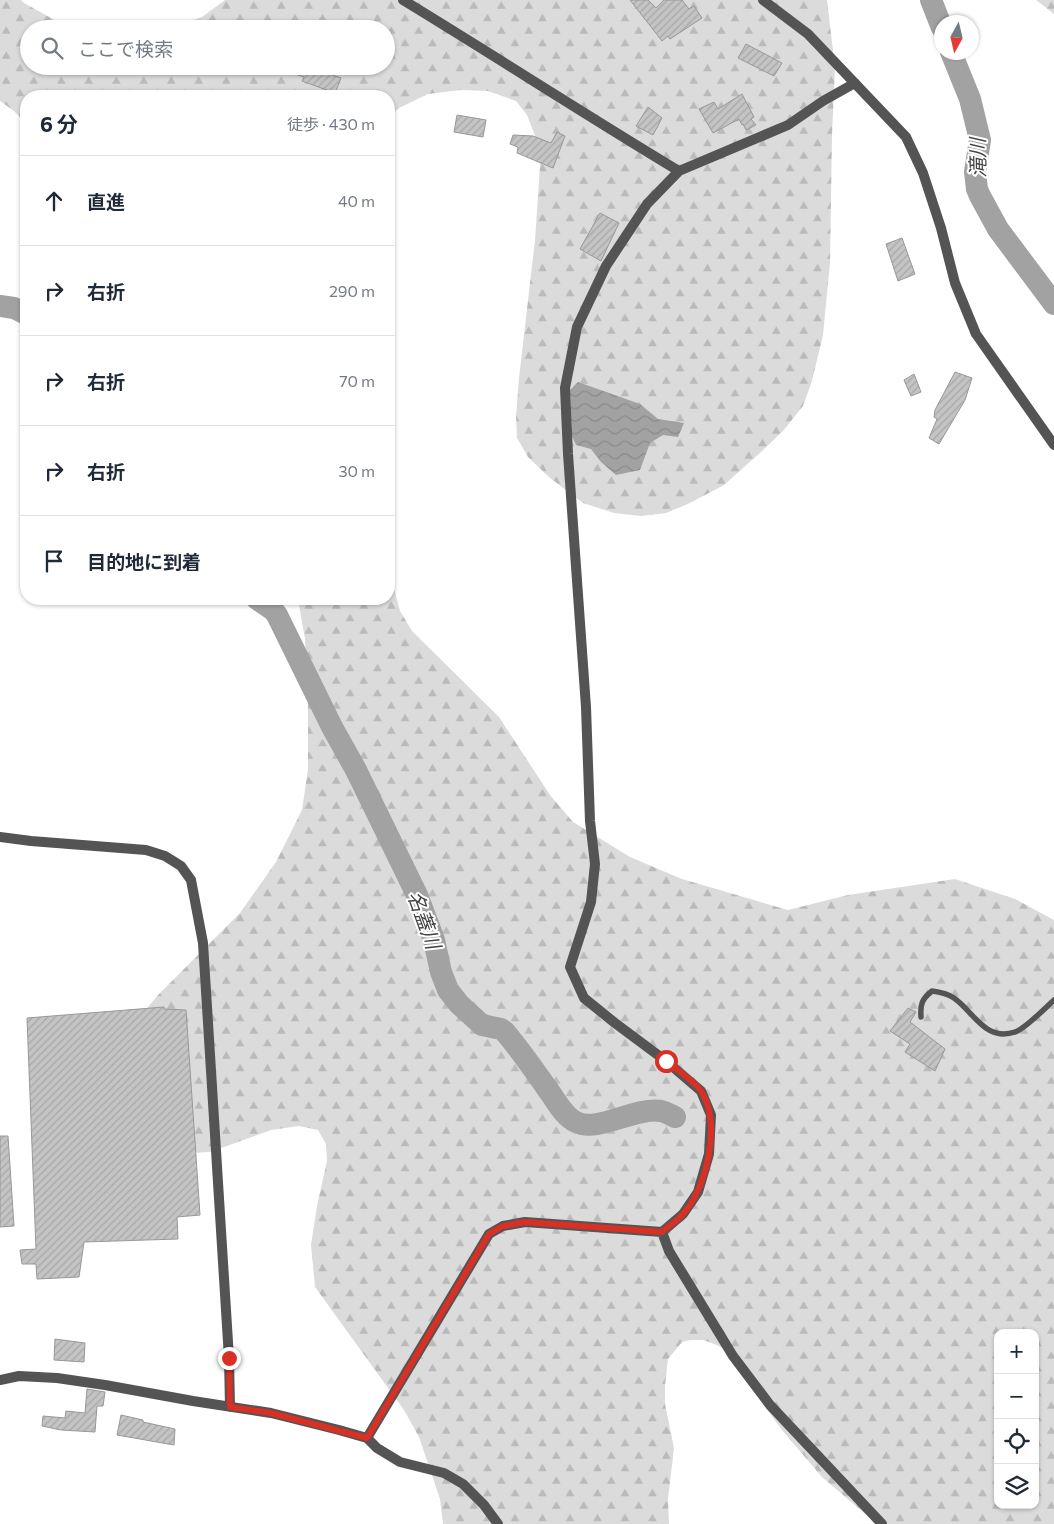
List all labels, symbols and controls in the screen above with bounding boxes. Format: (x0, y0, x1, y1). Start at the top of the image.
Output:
north arrow (934, 15, 979, 60)
search box (20, 20, 395, 75)
icon: search (38, 34, 66, 62)
text: ここで検索 (78, 37, 173, 60)
text: 6 分 (40, 111, 78, 136)
text: 徒歩 · 430 m (287, 114, 375, 133)
water label: 滝川 (965, 136, 989, 178)
icon: ahead (40, 187, 68, 215)
text: 直進 (87, 190, 125, 213)
text: 40 m (338, 191, 375, 210)
icon: right (40, 277, 68, 305)
text: 右折 (87, 280, 125, 303)
text: 290 m (329, 281, 375, 300)
icon: right (40, 367, 68, 395)
text: 右折 (87, 370, 125, 393)
text: 70 m (339, 371, 375, 390)
icon: right (40, 457, 68, 485)
text: 右折 (87, 460, 125, 483)
text: 30 m (338, 461, 375, 480)
icon: arrive (40, 547, 68, 575)
text: 目的地に到着 (87, 550, 201, 573)
water label: 名蓋川 (403, 887, 447, 954)
route start (655, 1050, 678, 1073)
map controls (994, 1329, 1039, 1509)
button: + (994, 1329, 1039, 1374)
route end (218, 1347, 241, 1370)
button: − (994, 1374, 1039, 1419)
button: locate (994, 1419, 1039, 1464)
button: layers (994, 1464, 1039, 1509)

